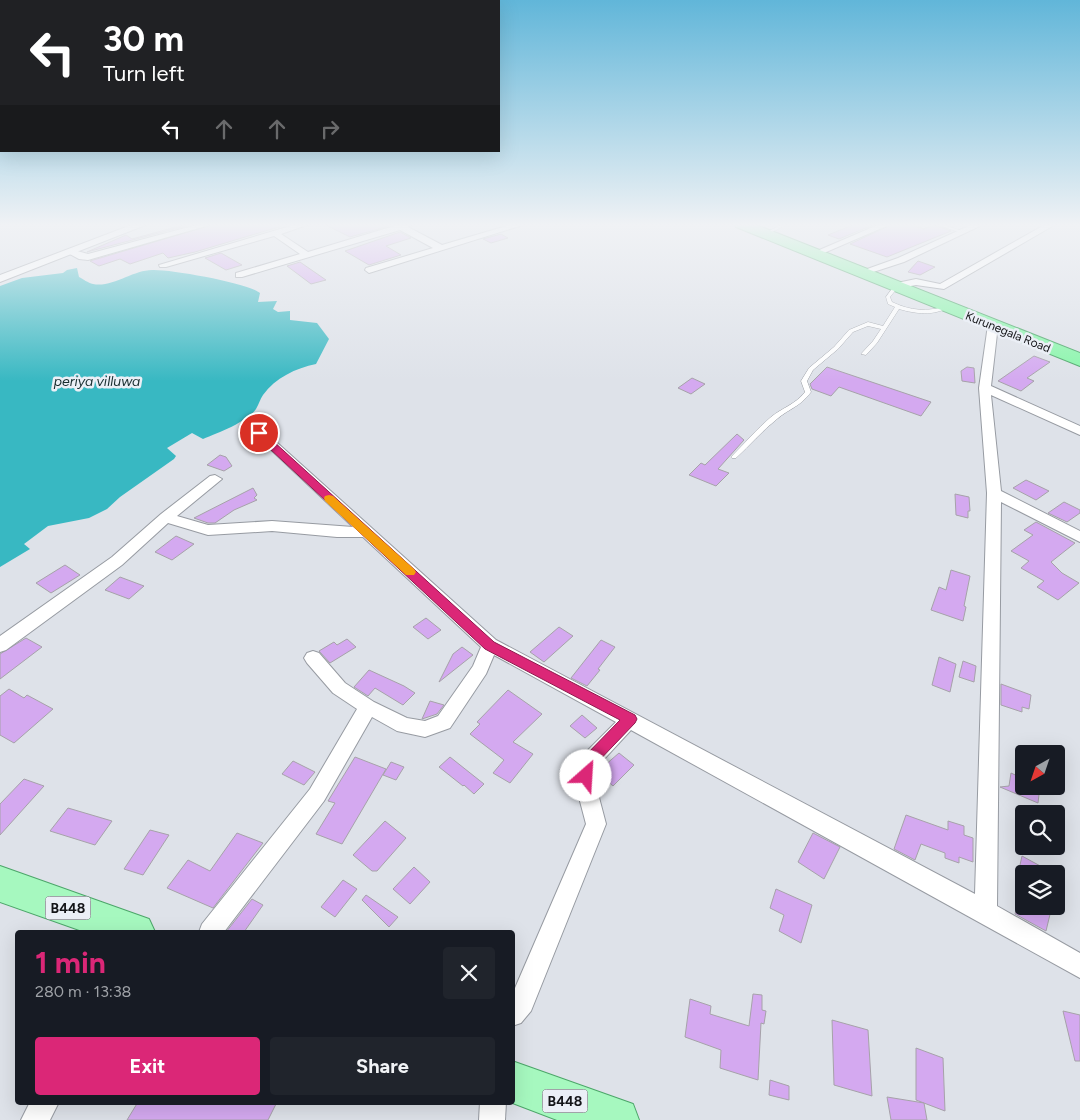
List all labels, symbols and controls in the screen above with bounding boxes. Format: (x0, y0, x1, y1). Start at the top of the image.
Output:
text: 30 m (103, 18, 184, 60)
icon: left (20, 20, 85, 85)
text: Turn left (103, 60, 185, 87)
icon: left (157, 115, 185, 143)
icon: ahead (210, 115, 238, 143)
icon: ahead (263, 115, 291, 143)
icon: right (316, 115, 344, 143)
street label: Kurunegala Road (963, 309, 1053, 355)
water label: periya villuwa (54, 373, 140, 390)
pin (238, 412, 280, 454)
icon: arrive (245, 419, 273, 447)
north arrow (1015, 745, 1065, 795)
map controls (1015, 745, 1065, 915)
position arrow (559, 749, 611, 801)
button: search (1015, 805, 1065, 855)
button: layers (1015, 865, 1065, 915)
road number: B448 (46, 896, 90, 920)
text: 1 min (35, 944, 106, 981)
button: close (443, 947, 495, 999)
text: 280 m · 13:38 (35, 982, 131, 1001)
button: Exit (35, 1037, 260, 1095)
button: Share (270, 1037, 495, 1095)
road number: B448 (542, 1090, 588, 1112)

